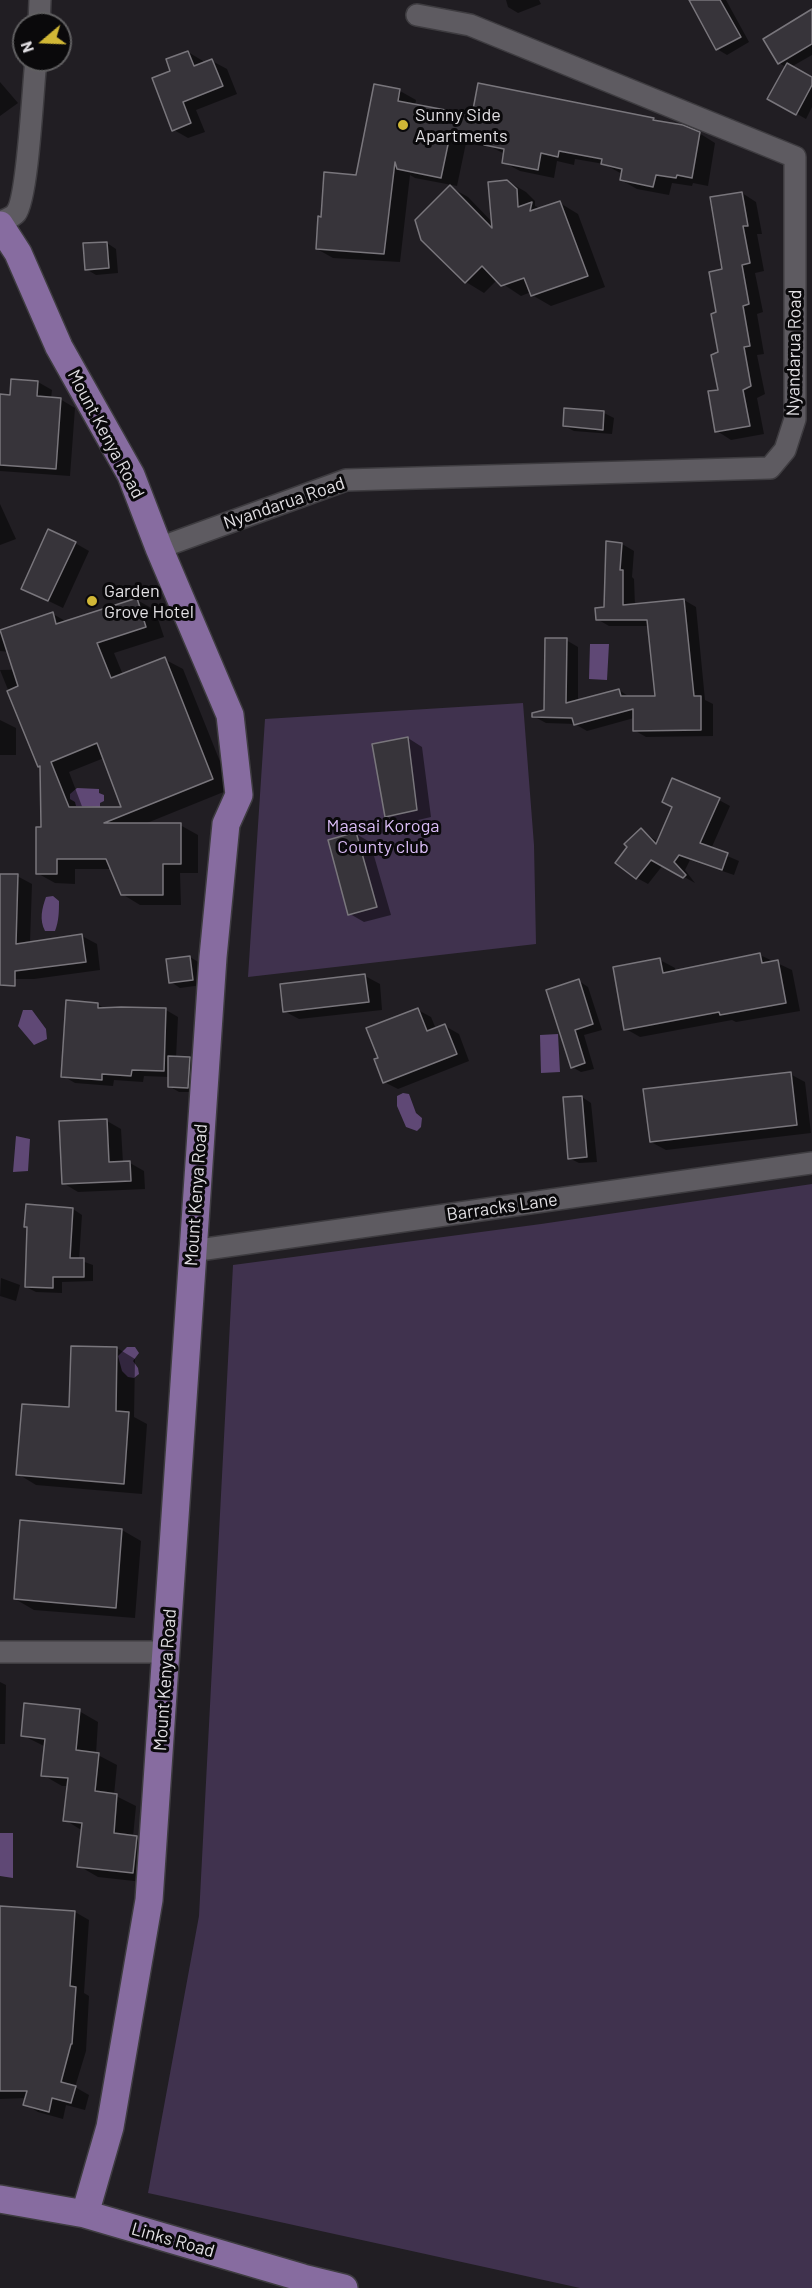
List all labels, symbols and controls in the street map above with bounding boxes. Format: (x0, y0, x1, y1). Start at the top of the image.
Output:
north arrow (12, 12, 72, 72)
text: N (16, 39, 37, 56)
place label: Sunny Side Apartments (415, 104, 508, 146)
marker: Sunny Side Apartments (396, 118, 410, 132)
street label: Nyandarua Road (782, 289, 806, 417)
street label: Mount Kenya Road (63, 366, 149, 502)
street label: Nyandarua Road (221, 472, 347, 534)
place label: Garden Grove Hotel (104, 580, 194, 622)
marker: Garden Grove Hotel (85, 594, 99, 608)
park label: Maasai Koroga County club (327, 815, 439, 858)
street label: Mount Kenya Road (180, 1123, 212, 1267)
street label: Barracks Lane (445, 1189, 559, 1225)
street label: Mount Kenya Road (149, 1608, 181, 1752)
street label: Links Road (129, 2218, 217, 2262)

